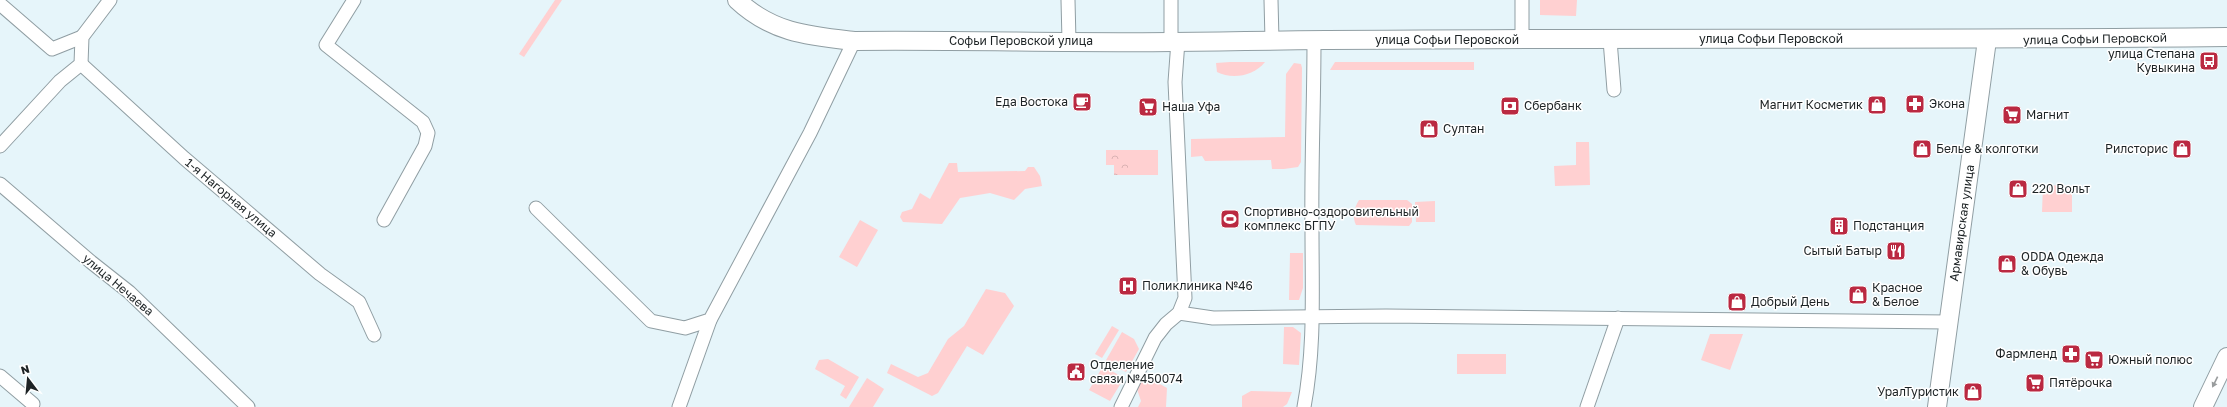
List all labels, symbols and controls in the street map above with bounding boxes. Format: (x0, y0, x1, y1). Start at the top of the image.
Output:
street label: улица Софьи Перовской (2023, 30, 2167, 47)
street label: улица Софьи Перовской (1699, 31, 1843, 46)
street label: улица Софьи Перовской (1375, 32, 1519, 47)
street label: Софьи Перовской улица (949, 33, 1093, 48)
place label: улица Степана Кувыкина (2108, 46, 2195, 75)
bus stop icon: улица Степана Кувыкина (2198, 50, 2220, 72)
cafe icon: Еда Востока (1071, 91, 1093, 113)
pharmacy icon: Экона (1904, 93, 1926, 115)
place label: Еда Востока (995, 94, 1068, 109)
shop icon: Магнит Косметик (1866, 94, 1888, 116)
bank icon: Сбербанк (1499, 95, 1521, 117)
supermarket icon: Наша Уфа (1137, 96, 1159, 118)
place label: Экона (1929, 96, 1965, 111)
place label: Магнит Косметик (1759, 97, 1863, 112)
place label: Сбербанк (1524, 98, 1582, 113)
place label: Наша Уфа (1162, 99, 1220, 114)
supermarket icon: Магнит (2001, 104, 2023, 126)
place label: Магнит (2026, 107, 2069, 122)
shop icon: Султан (1418, 118, 1440, 140)
place label: Султан (1443, 121, 1484, 136)
shop icon: Белье & колготки (1911, 138, 1933, 160)
shop icon: Рилсторис (2171, 138, 2193, 160)
place label: Белье & колготки (1936, 141, 2039, 156)
place label: Рилсторис (2105, 141, 2168, 156)
street label: 1-я Нагорная улица (182, 155, 280, 240)
street label: Армавирская улица (1946, 164, 1977, 282)
shop icon: 220 Вольт (2007, 178, 2029, 200)
place label: 220 Вольт (2032, 181, 2090, 196)
place label: Спортивно-оздоровительный комплекс БГПУ (1244, 204, 1419, 233)
sports icon: Спортивно-оздоровительный комплекс БГПУ (1219, 208, 1241, 230)
building icon: Подстанция (1828, 215, 1850, 237)
place label: Подстанция (1853, 218, 1924, 233)
restaurant icon: Сытый Батыр (1885, 240, 1907, 262)
place label: Сытый Батыр (1803, 243, 1882, 258)
place label: ODDA Одежда & Обувь (2021, 249, 2104, 278)
street label: улица Нечаева (80, 251, 157, 319)
shop icon: ODDA Одежда & Обувь (1996, 253, 2018, 275)
hospital icon: Поликлиника №46 (1117, 275, 1139, 297)
place label: Поликлиника №46 (1142, 278, 1253, 293)
place label: Красное & Белое (1872, 280, 1923, 309)
shop icon: Красное & Белое (1847, 284, 1869, 306)
shop icon: Добрый День (1726, 291, 1748, 313)
place label: Добрый День (1751, 294, 1830, 309)
pharmacy icon: Фармленд (2060, 343, 2082, 365)
place label: Фармленд (1995, 346, 2057, 361)
supermarket icon: Южный полюс (2083, 349, 2105, 371)
place label: Южный полюс (2108, 352, 2193, 367)
place label: Отделение связи №450074 (1090, 357, 1183, 386)
north arrow (8, 359, 48, 399)
public building icon: Отделение связи №450074 (1065, 361, 1087, 383)
text: N (19, 362, 31, 376)
supermarket icon: Пятёрочка (2024, 372, 2046, 394)
place label: Пятёрочка (2049, 375, 2112, 390)
one-way arrow (2212, 376, 2218, 388)
shop icon: УралТуристик (1962, 381, 1984, 403)
place label: УралТуристик (1877, 384, 1959, 399)

